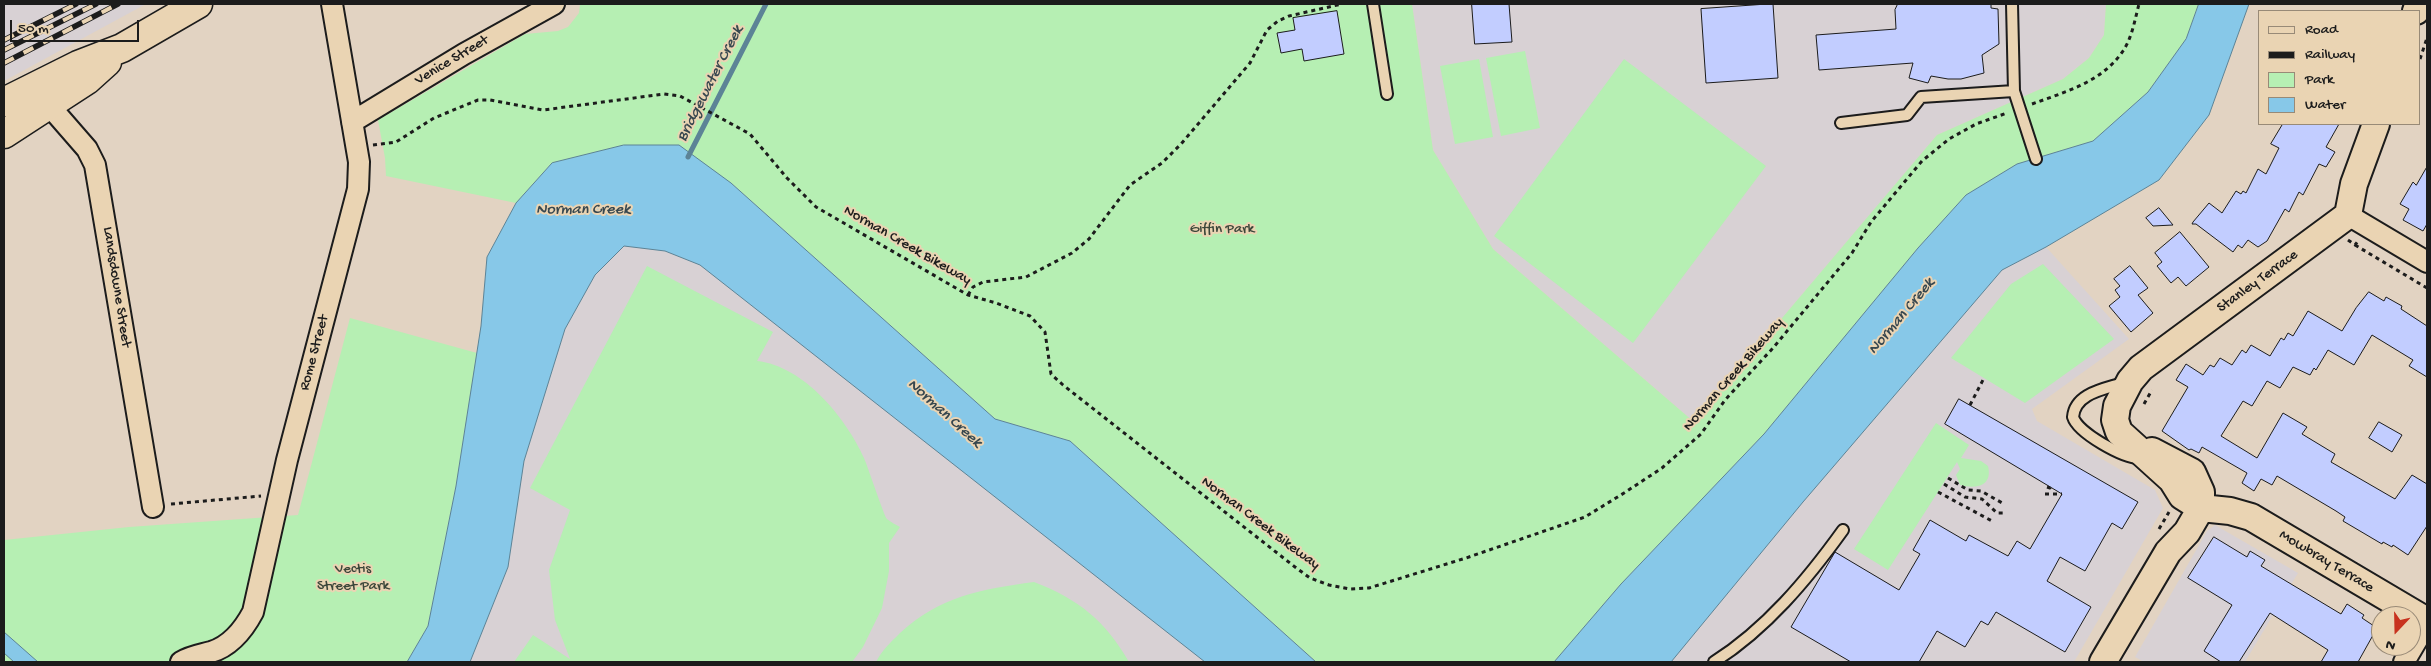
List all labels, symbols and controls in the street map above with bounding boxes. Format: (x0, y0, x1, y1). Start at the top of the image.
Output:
scale bar (12, 10, 141, 42)
legend (2258, 10, 2421, 125)
text: 50 m (18, 20, 49, 38)
text: Road (2305, 21, 2338, 39)
water label: Bridgewater Creek (673, 23, 749, 145)
street label: Venice Street (412, 32, 492, 90)
text: Railway (2305, 46, 2355, 64)
text: Park (2305, 71, 2334, 89)
text: Water (2305, 96, 2345, 114)
water label: Norman Creek (536, 201, 630, 221)
street label: Norman Creek Bikeway (840, 202, 974, 290)
park label: Giffin Park (1190, 221, 1254, 239)
street label: Landsdowne Street (98, 225, 134, 349)
street label: Stanley Terrace (2214, 247, 2302, 317)
water label: Norman Creek (1864, 275, 1940, 359)
street label: Rome Street (296, 313, 334, 393)
street label: Norman Creek Bikeway (1680, 315, 1788, 435)
water label: Norman Creek (903, 375, 985, 453)
street label: Norman Creek Bikeway (1197, 473, 1323, 575)
street label: Mowbray Terrace (2275, 527, 2377, 597)
park label: Vectis Street Park (317, 561, 389, 596)
north arrow (2371, 606, 2421, 656)
text: N (2383, 635, 2398, 654)

